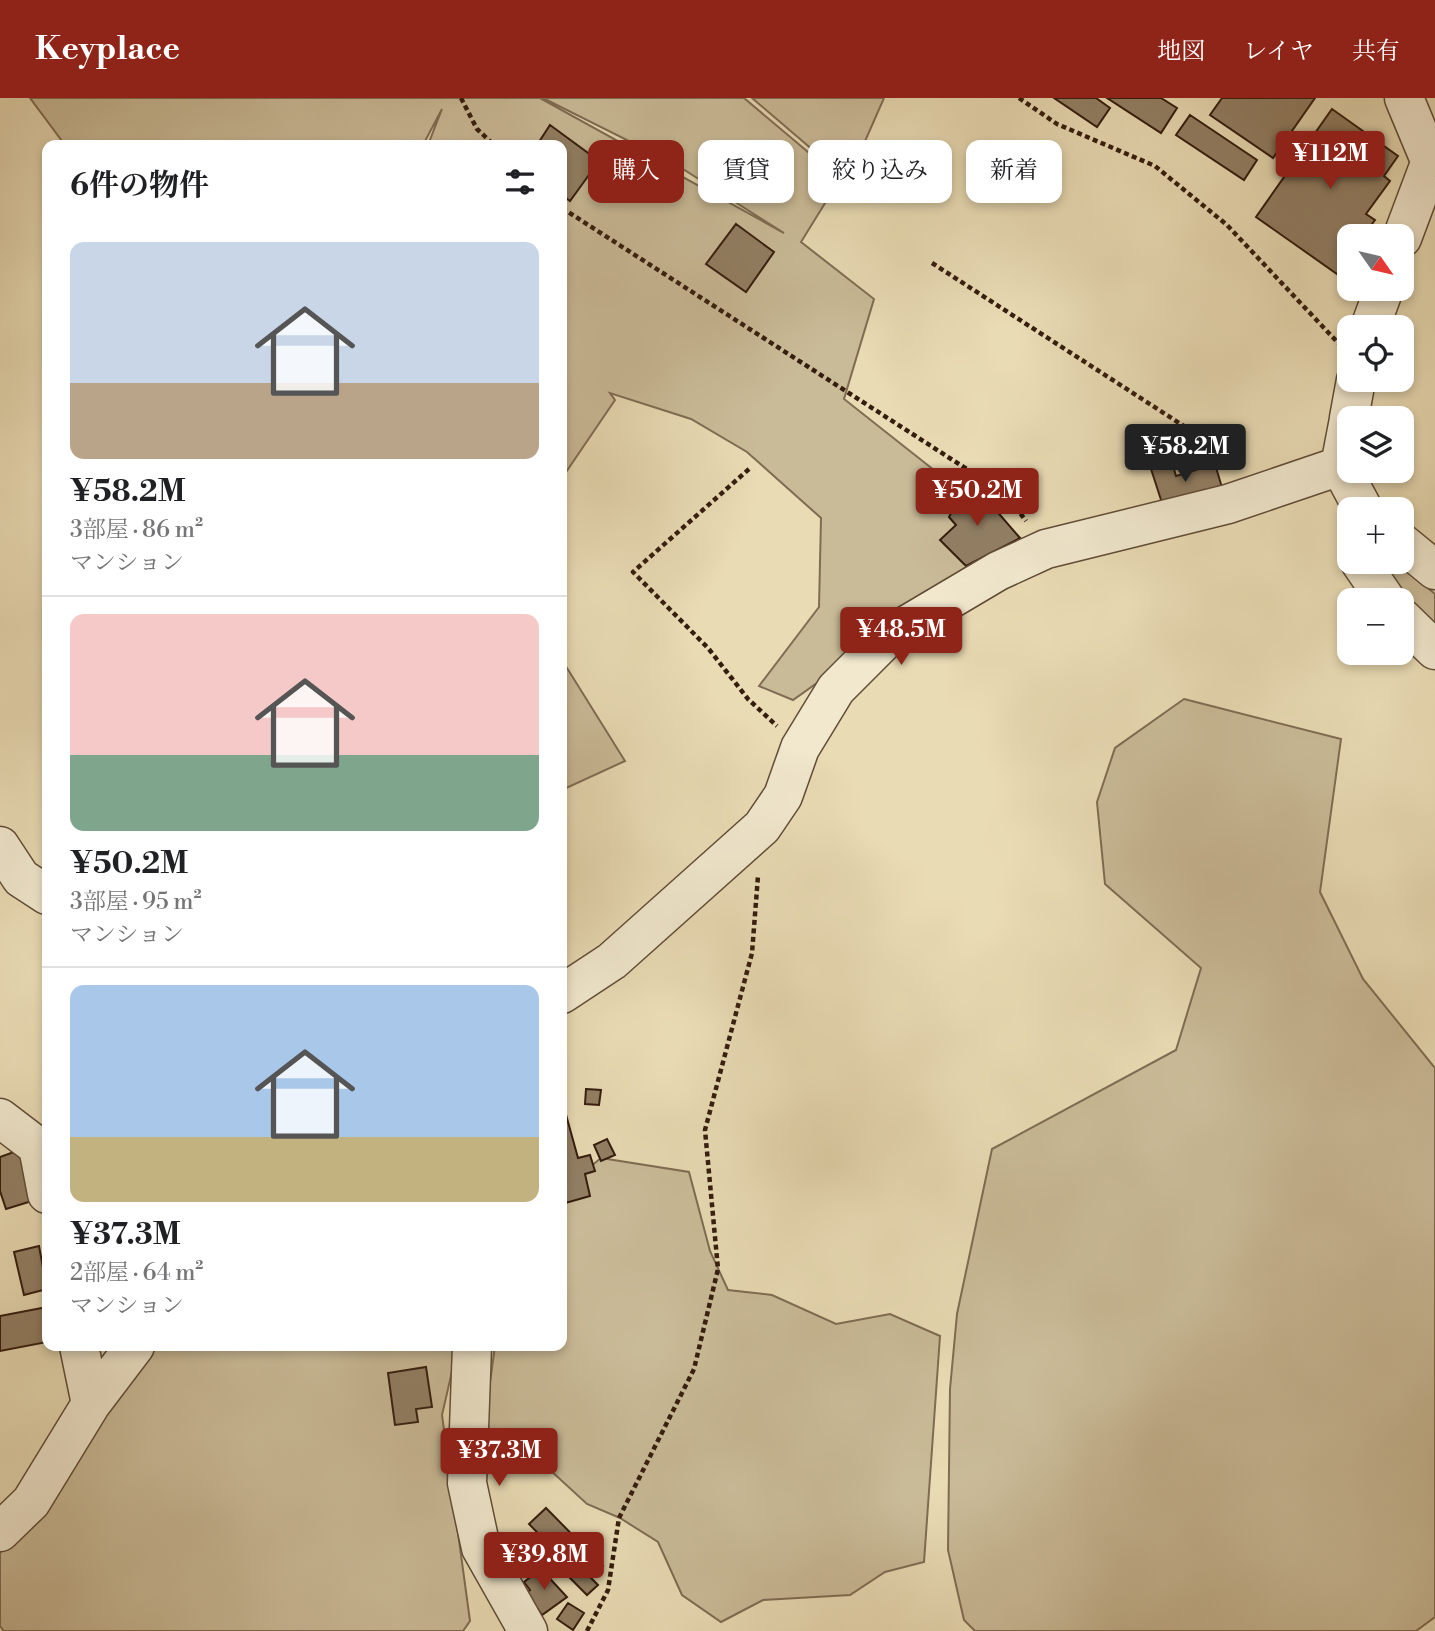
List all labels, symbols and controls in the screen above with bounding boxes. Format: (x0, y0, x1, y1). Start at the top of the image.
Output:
text: Keyplace (35, 29, 180, 70)
text: 地図 (1157, 37, 1205, 67)
text: レイヤ (1243, 37, 1314, 67)
text: 共有 (1352, 37, 1400, 67)
pin: ¥112M (1281, 132, 1379, 191)
chip: 購入 (588, 140, 684, 203)
chip: 賃貸 (698, 140, 794, 203)
chip: 絞り込み (808, 140, 952, 203)
chip: 新着 (966, 140, 1062, 203)
text: ¥112M (1292, 140, 1368, 168)
icon: filters (501, 163, 539, 201)
text: 6件の物件 (70, 167, 209, 205)
north arrow (1337, 224, 1414, 301)
map controls (1337, 224, 1414, 665)
icon: home (242, 288, 368, 414)
button: locate (1337, 315, 1414, 392)
button: layers (1337, 406, 1414, 483)
pin: ¥58.2M (1128, 424, 1242, 484)
text: ¥58.2M (1141, 433, 1229, 461)
pin: ¥50.2M (920, 468, 1034, 528)
text: ¥58.2M (70, 473, 185, 511)
text: ¥50.2M (932, 477, 1022, 505)
button: + (1337, 497, 1414, 574)
text: 3部屋 · 86 m² (70, 516, 203, 544)
text: マンション (70, 549, 184, 577)
button: − (1337, 588, 1414, 665)
pin: ¥48.5M (844, 608, 958, 667)
text: ¥48.5M (856, 616, 946, 644)
icon: home (242, 660, 368, 786)
text: ¥50.2M (70, 845, 188, 883)
text: 3部屋 · 95 m² (70, 888, 202, 916)
text: マンション (70, 921, 184, 949)
icon: home (242, 1031, 368, 1157)
text: ¥37.3M (70, 1216, 181, 1254)
text: 2部屋 · 64 m² (70, 1259, 203, 1287)
text: マンション (70, 1292, 184, 1320)
pin: ¥37.3M (442, 1428, 556, 1488)
text: ¥37.3M (457, 1437, 541, 1465)
pin: ¥39.8M (487, 1532, 601, 1592)
text: ¥39.8M (500, 1541, 588, 1569)

